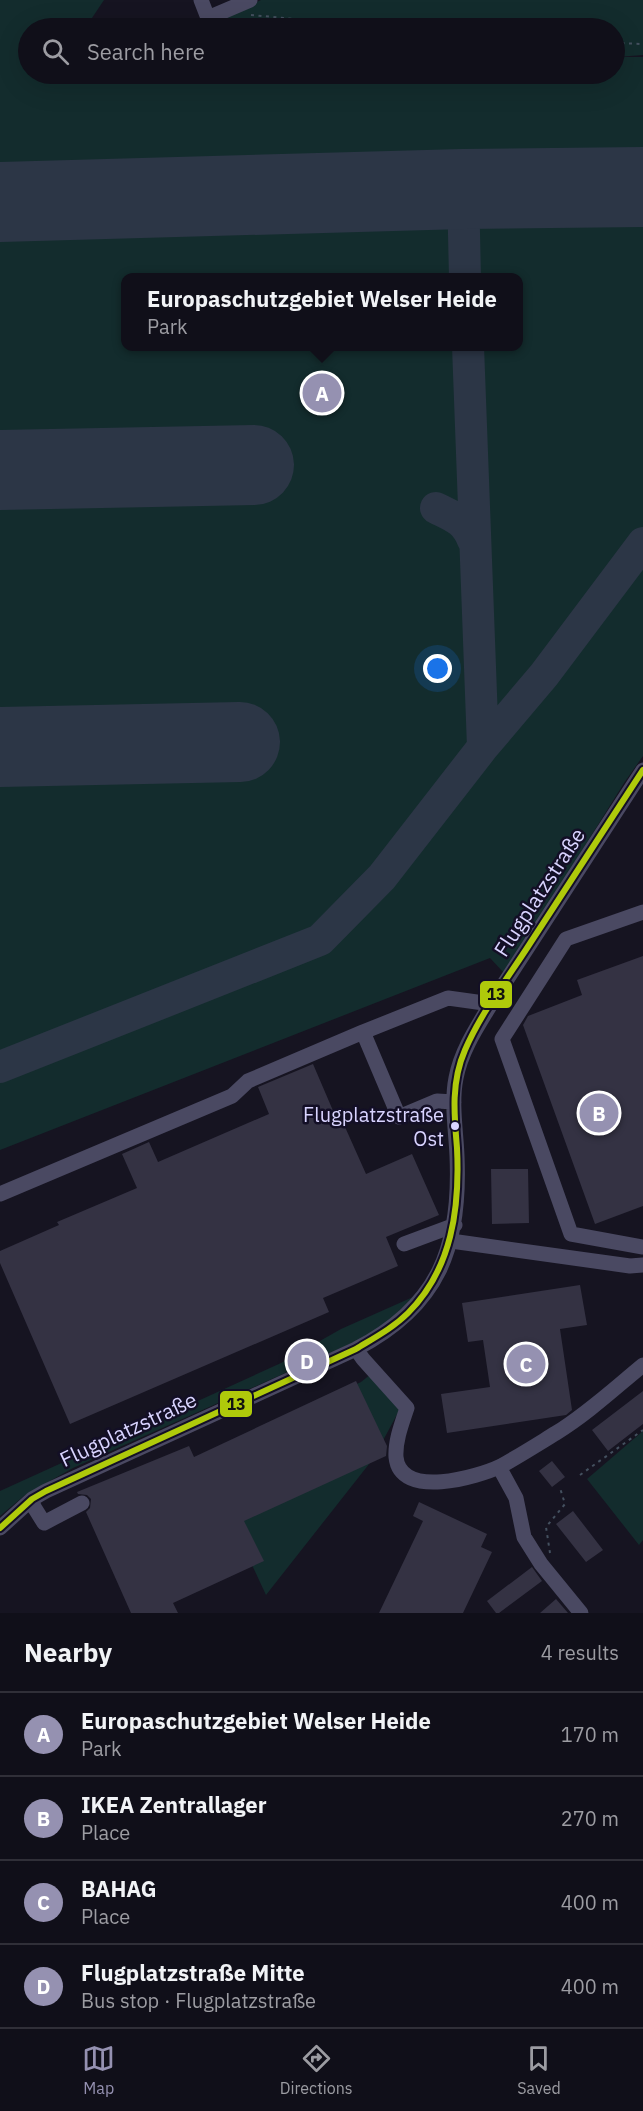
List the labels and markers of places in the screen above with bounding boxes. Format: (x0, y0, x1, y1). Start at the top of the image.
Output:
pin: A (302, 370, 342, 416)
pin: B (580, 1090, 618, 1136)
place label: Flugplatzstraße Ost (303, 1101, 444, 1152)
marker: Flugplatzstraße Ost (449, 1120, 461, 1132)
pin: D (288, 1338, 326, 1384)
pin: C (506, 1342, 546, 1386)

